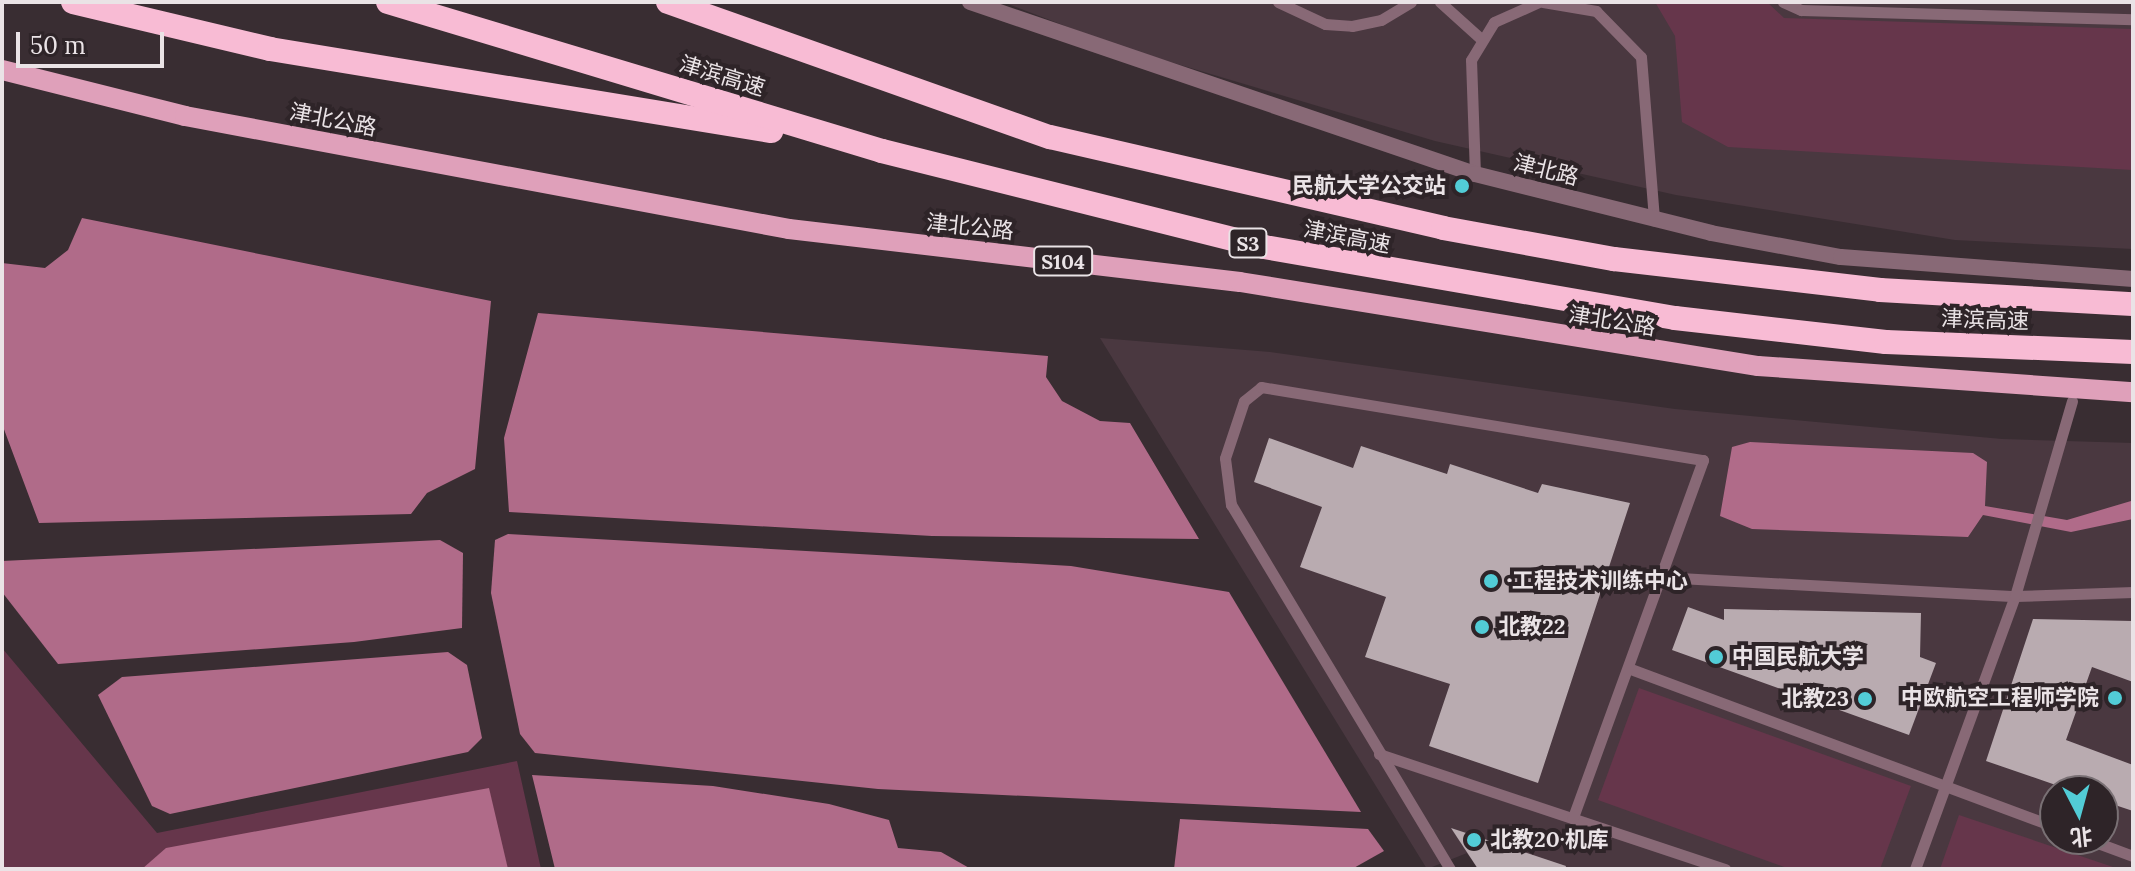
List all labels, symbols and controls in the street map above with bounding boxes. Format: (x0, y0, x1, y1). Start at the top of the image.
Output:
scale bar (20, 16, 168, 66)
text: 50 m (30, 30, 86, 61)
street label: 津滨高速 (676, 51, 768, 101)
street label: 津北公路 (287, 99, 379, 141)
street label: 津北路 (1511, 149, 1581, 191)
place label: 民航大学公交站 (1292, 173, 1446, 199)
marker: 民航大学公交站 (1453, 177, 1471, 195)
street label: 津北公路 (925, 209, 1015, 245)
street label: 津滨高速 (1301, 216, 1393, 258)
road number: S3 (1228, 227, 1268, 259)
road number: S104 (1033, 245, 1093, 277)
street label: 津北公路 (1566, 301, 1658, 341)
street label: 津滨高速 (1941, 305, 2029, 335)
place label: ·工程技术训练中心 (1507, 568, 1688, 594)
marker: ·工程技术训练中心 (1482, 572, 1500, 590)
place label: 北教22 (1498, 614, 1565, 640)
marker: 北教22 (1473, 618, 1491, 636)
place label: 中国民航大学 (1732, 644, 1864, 670)
marker: 中国民航大学 (1707, 648, 1725, 666)
place label: 中欧航空工程师学院 (1901, 685, 2099, 711)
place label: 北教23 (1781, 686, 1849, 712)
marker: 中欧航空工程师学院 (2106, 689, 2124, 707)
marker: 北教23 (1856, 690, 1874, 708)
north arrow (2039, 775, 2119, 855)
text: 北 (2069, 822, 2094, 852)
place label: 北教20·机库 (1490, 827, 1609, 853)
marker: 北教20·机库 (1465, 831, 1483, 849)

